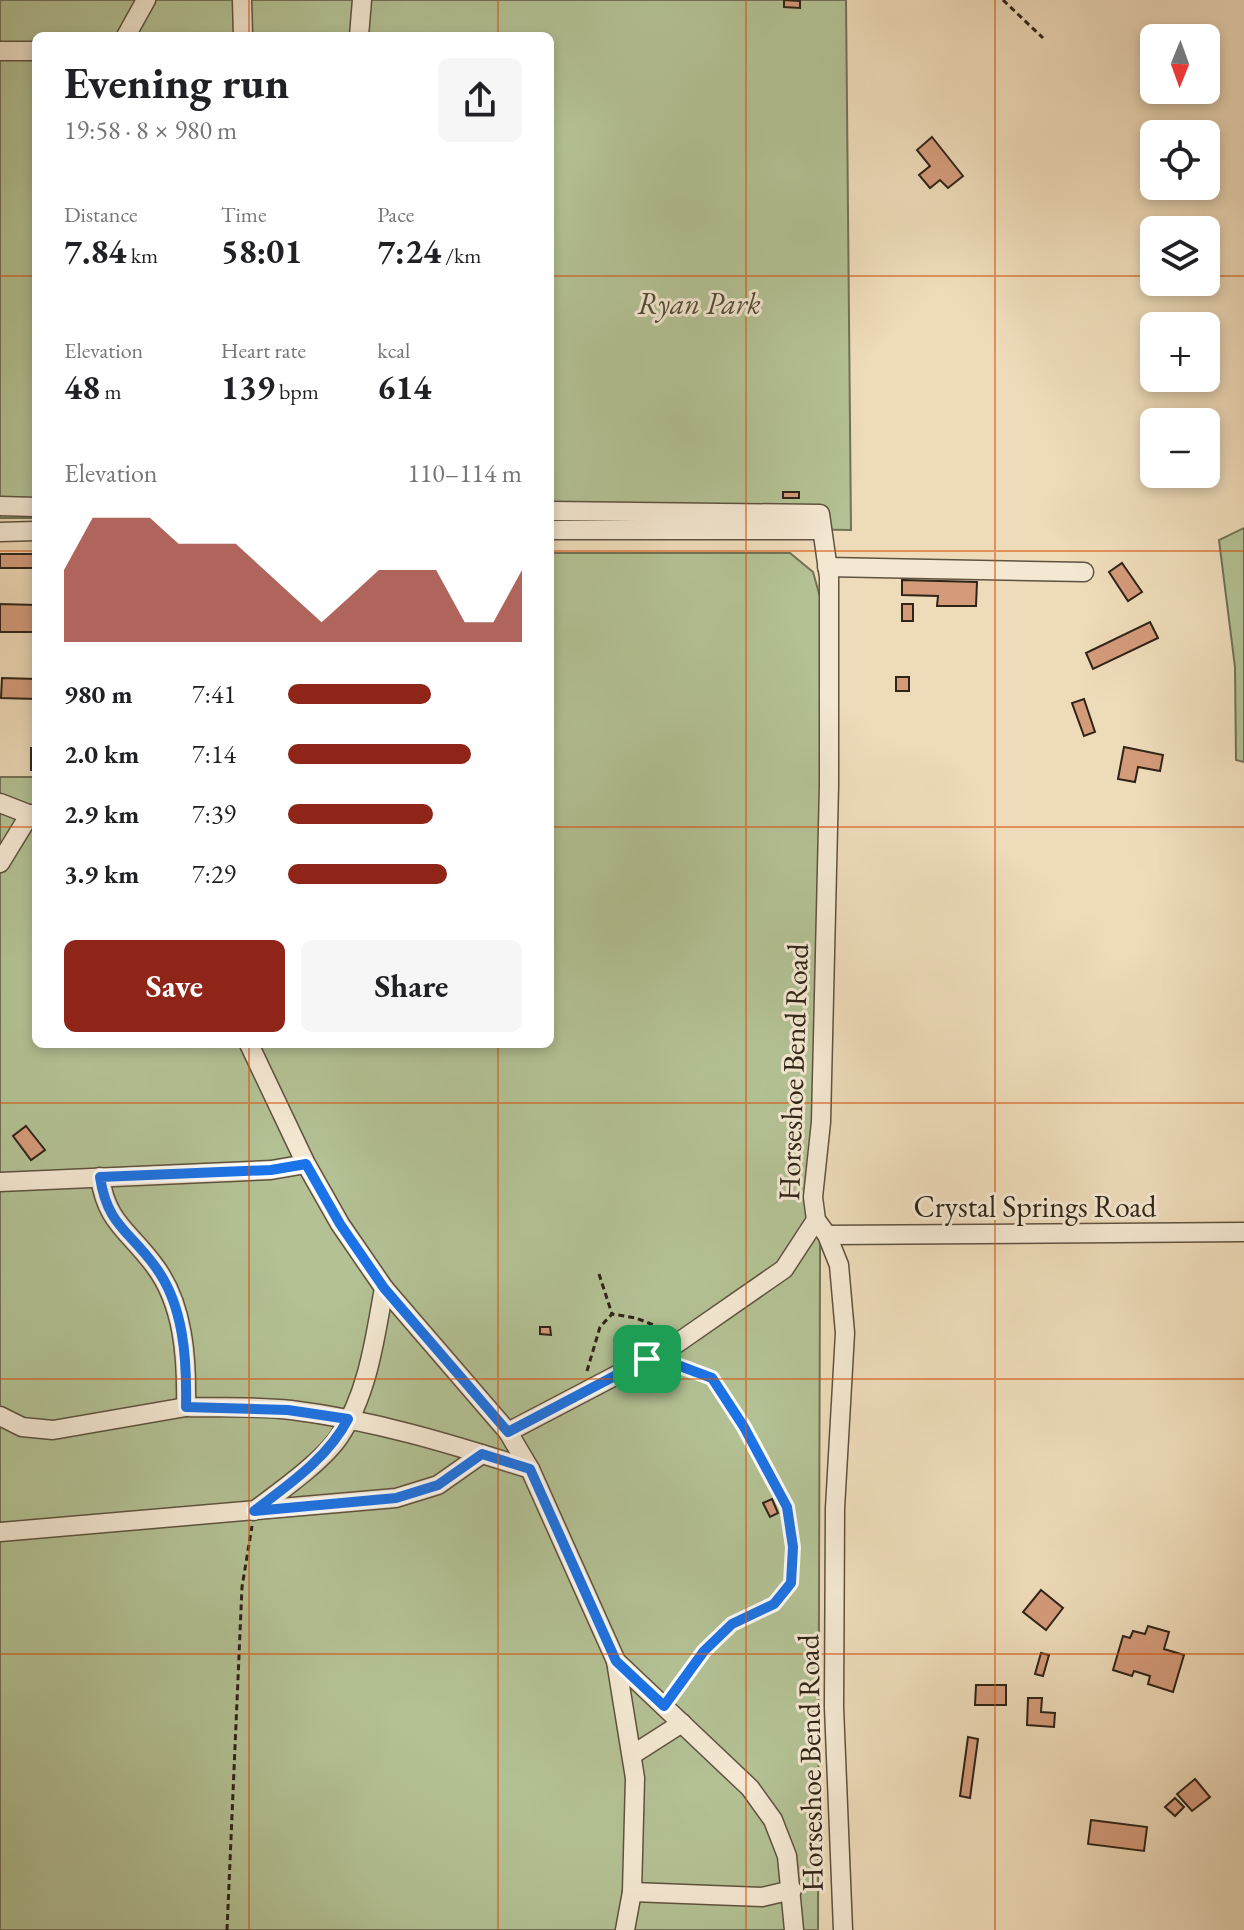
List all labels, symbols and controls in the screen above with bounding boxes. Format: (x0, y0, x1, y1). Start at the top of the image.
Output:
north arrow (1140, 24, 1220, 104)
map controls (1140, 24, 1220, 488)
text: Evening run (64, 54, 289, 111)
button: share (438, 58, 522, 142)
text: 19:58 · 8 × 980 m (64, 113, 237, 147)
button: locate (1140, 120, 1220, 200)
text: Distance (64, 200, 137, 229)
text: Time (221, 200, 266, 229)
text: Pace (377, 200, 414, 229)
button: layers (1140, 216, 1220, 296)
text: 7.84 (64, 229, 126, 273)
text: 58:01 (221, 229, 302, 273)
text: 7:24 (377, 229, 441, 273)
text: km (126, 241, 158, 270)
text: /km (441, 241, 482, 270)
park label: Ryan Park (637, 284, 761, 323)
button: + (1140, 312, 1220, 392)
text: Elevation (64, 336, 143, 365)
text: Heart rate (221, 336, 306, 365)
text: kcal (377, 336, 410, 365)
text: 48 (64, 365, 100, 409)
text: 139 (221, 365, 275, 409)
text: 614 (377, 365, 431, 409)
text: m (100, 377, 122, 406)
text: bpm (275, 377, 319, 406)
button: − (1140, 408, 1220, 488)
text: Elevation (64, 456, 158, 490)
text: 110–114 m (407, 456, 522, 490)
text: 980 m (64, 677, 132, 711)
text: 7:41 (192, 677, 236, 711)
text: 2.0 km (64, 737, 139, 771)
text: 7:14 (192, 737, 236, 771)
text: 2.9 km (64, 797, 139, 831)
text: 7:39 (192, 797, 236, 831)
text: 3.9 km (64, 857, 139, 891)
text: 7:29 (192, 857, 236, 891)
button: Save (64, 940, 285, 1032)
button: Share (301, 940, 522, 1032)
street label: Horseshoe Bend Road (769, 942, 817, 1201)
street label: Crystal Springs Road (914, 1187, 1157, 1226)
pin (613, 1325, 681, 1393)
icon: arrive (625, 1337, 669, 1381)
street label: Horseshoe Bend Road (788, 1633, 832, 1892)

